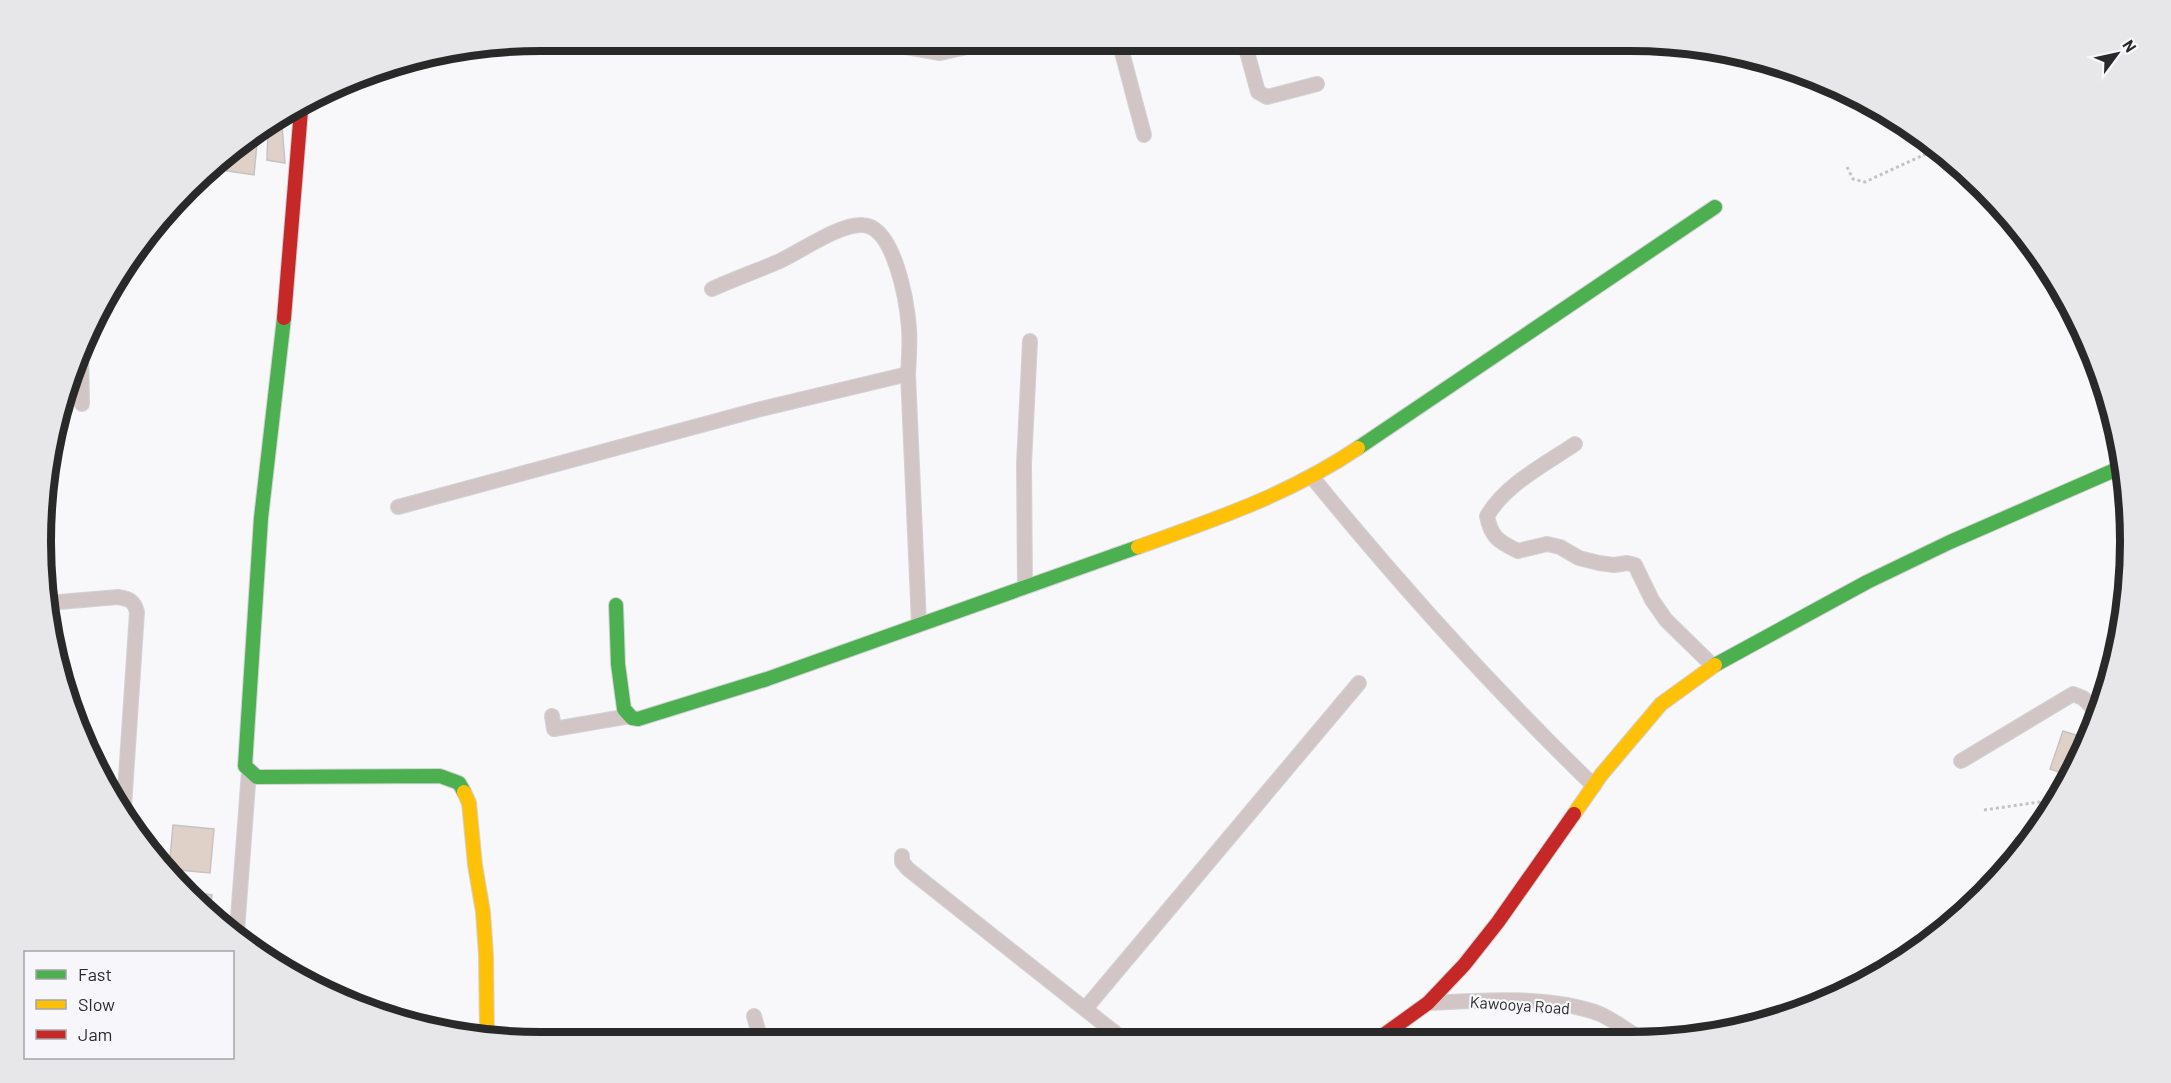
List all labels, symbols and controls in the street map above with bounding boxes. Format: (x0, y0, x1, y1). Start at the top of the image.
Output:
north arrow (2087, 24, 2147, 84)
text: N (2119, 36, 2141, 55)
legend (24, 951, 234, 1059)
text: Fast (78, 963, 112, 985)
street label: Kawooya Road (1469, 992, 1571, 1017)
text: Slow (78, 993, 115, 1015)
text: Jam (78, 1023, 112, 1045)

